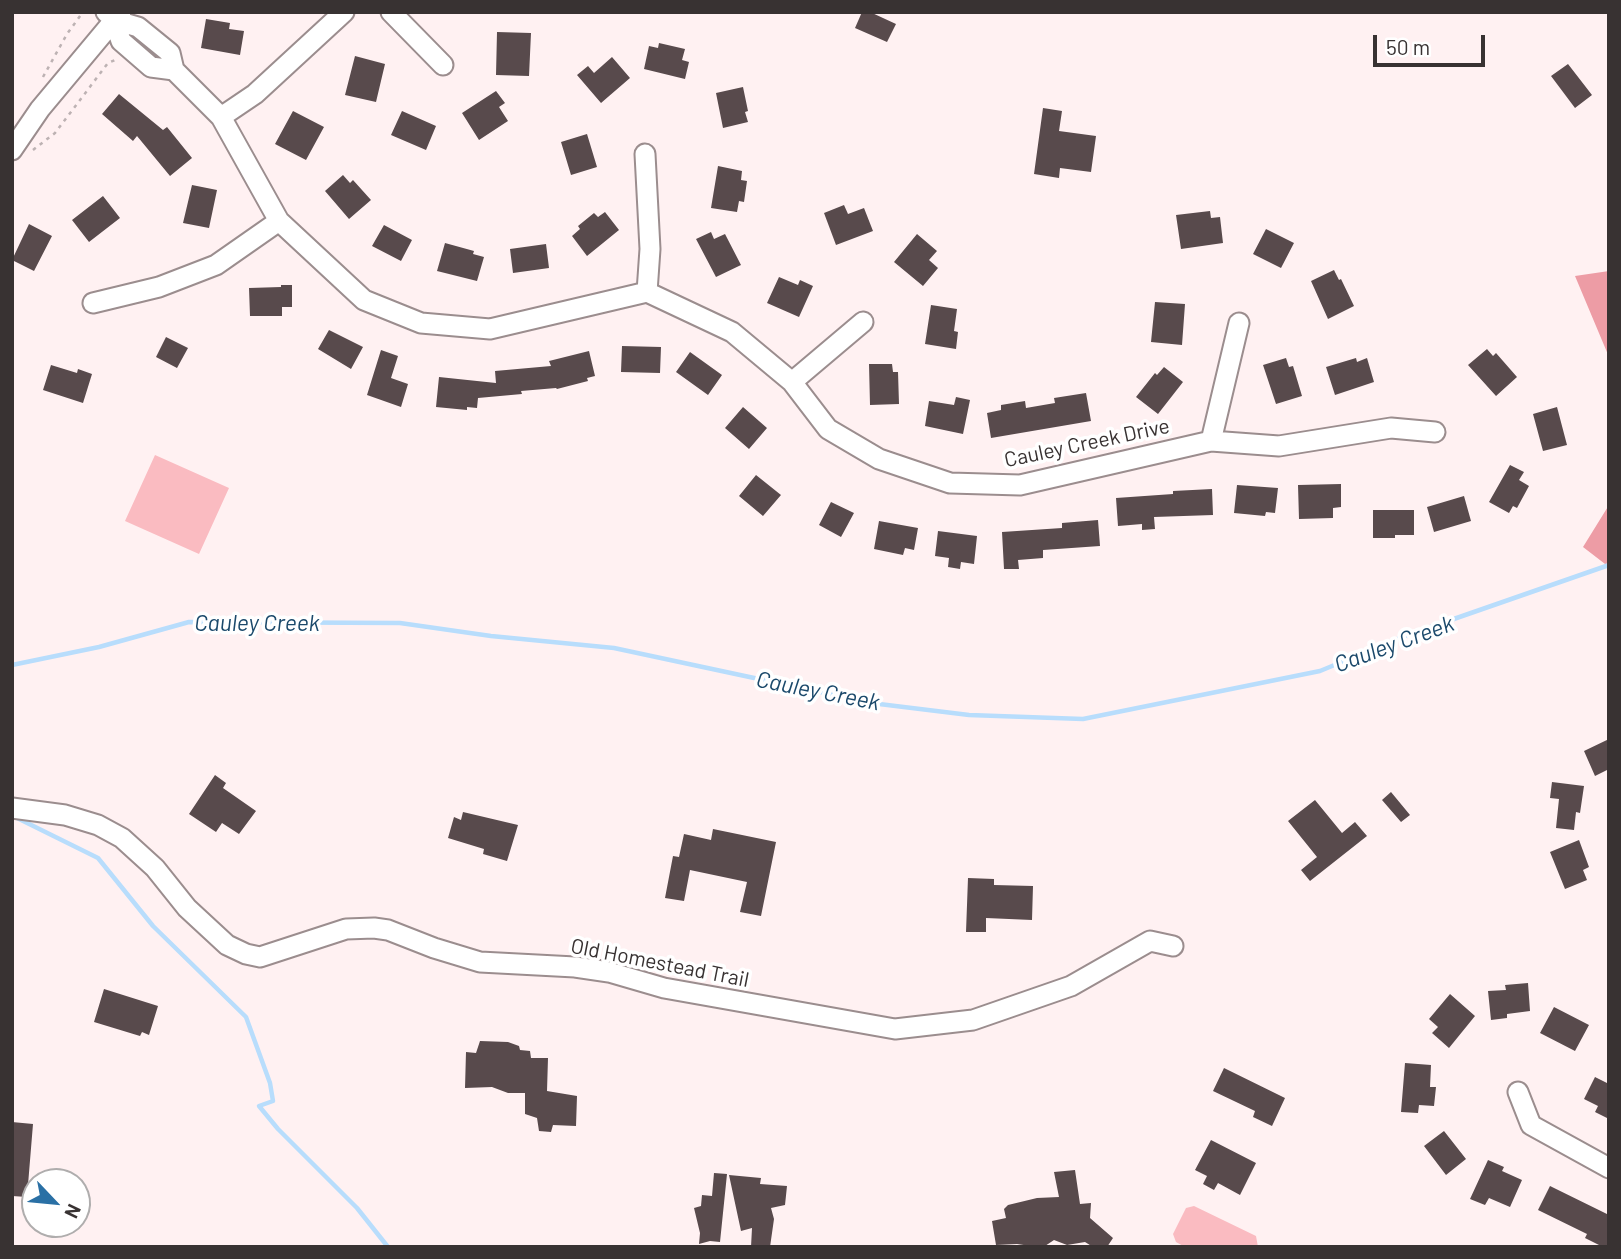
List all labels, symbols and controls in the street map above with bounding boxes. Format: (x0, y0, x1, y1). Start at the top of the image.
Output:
scale bar (1376, 21, 1488, 65)
text: 50 m (1386, 34, 1430, 59)
street label: Cauley Creek Drive (1002, 413, 1172, 473)
water label: Cauley Creek (194, 609, 320, 637)
water label: Cauley Creek (1330, 610, 1458, 678)
water label: Cauley Creek (754, 665, 882, 717)
street label: Old Homestead Trail (569, 933, 751, 993)
north arrow (21, 1168, 91, 1238)
text: N (60, 1201, 87, 1222)

